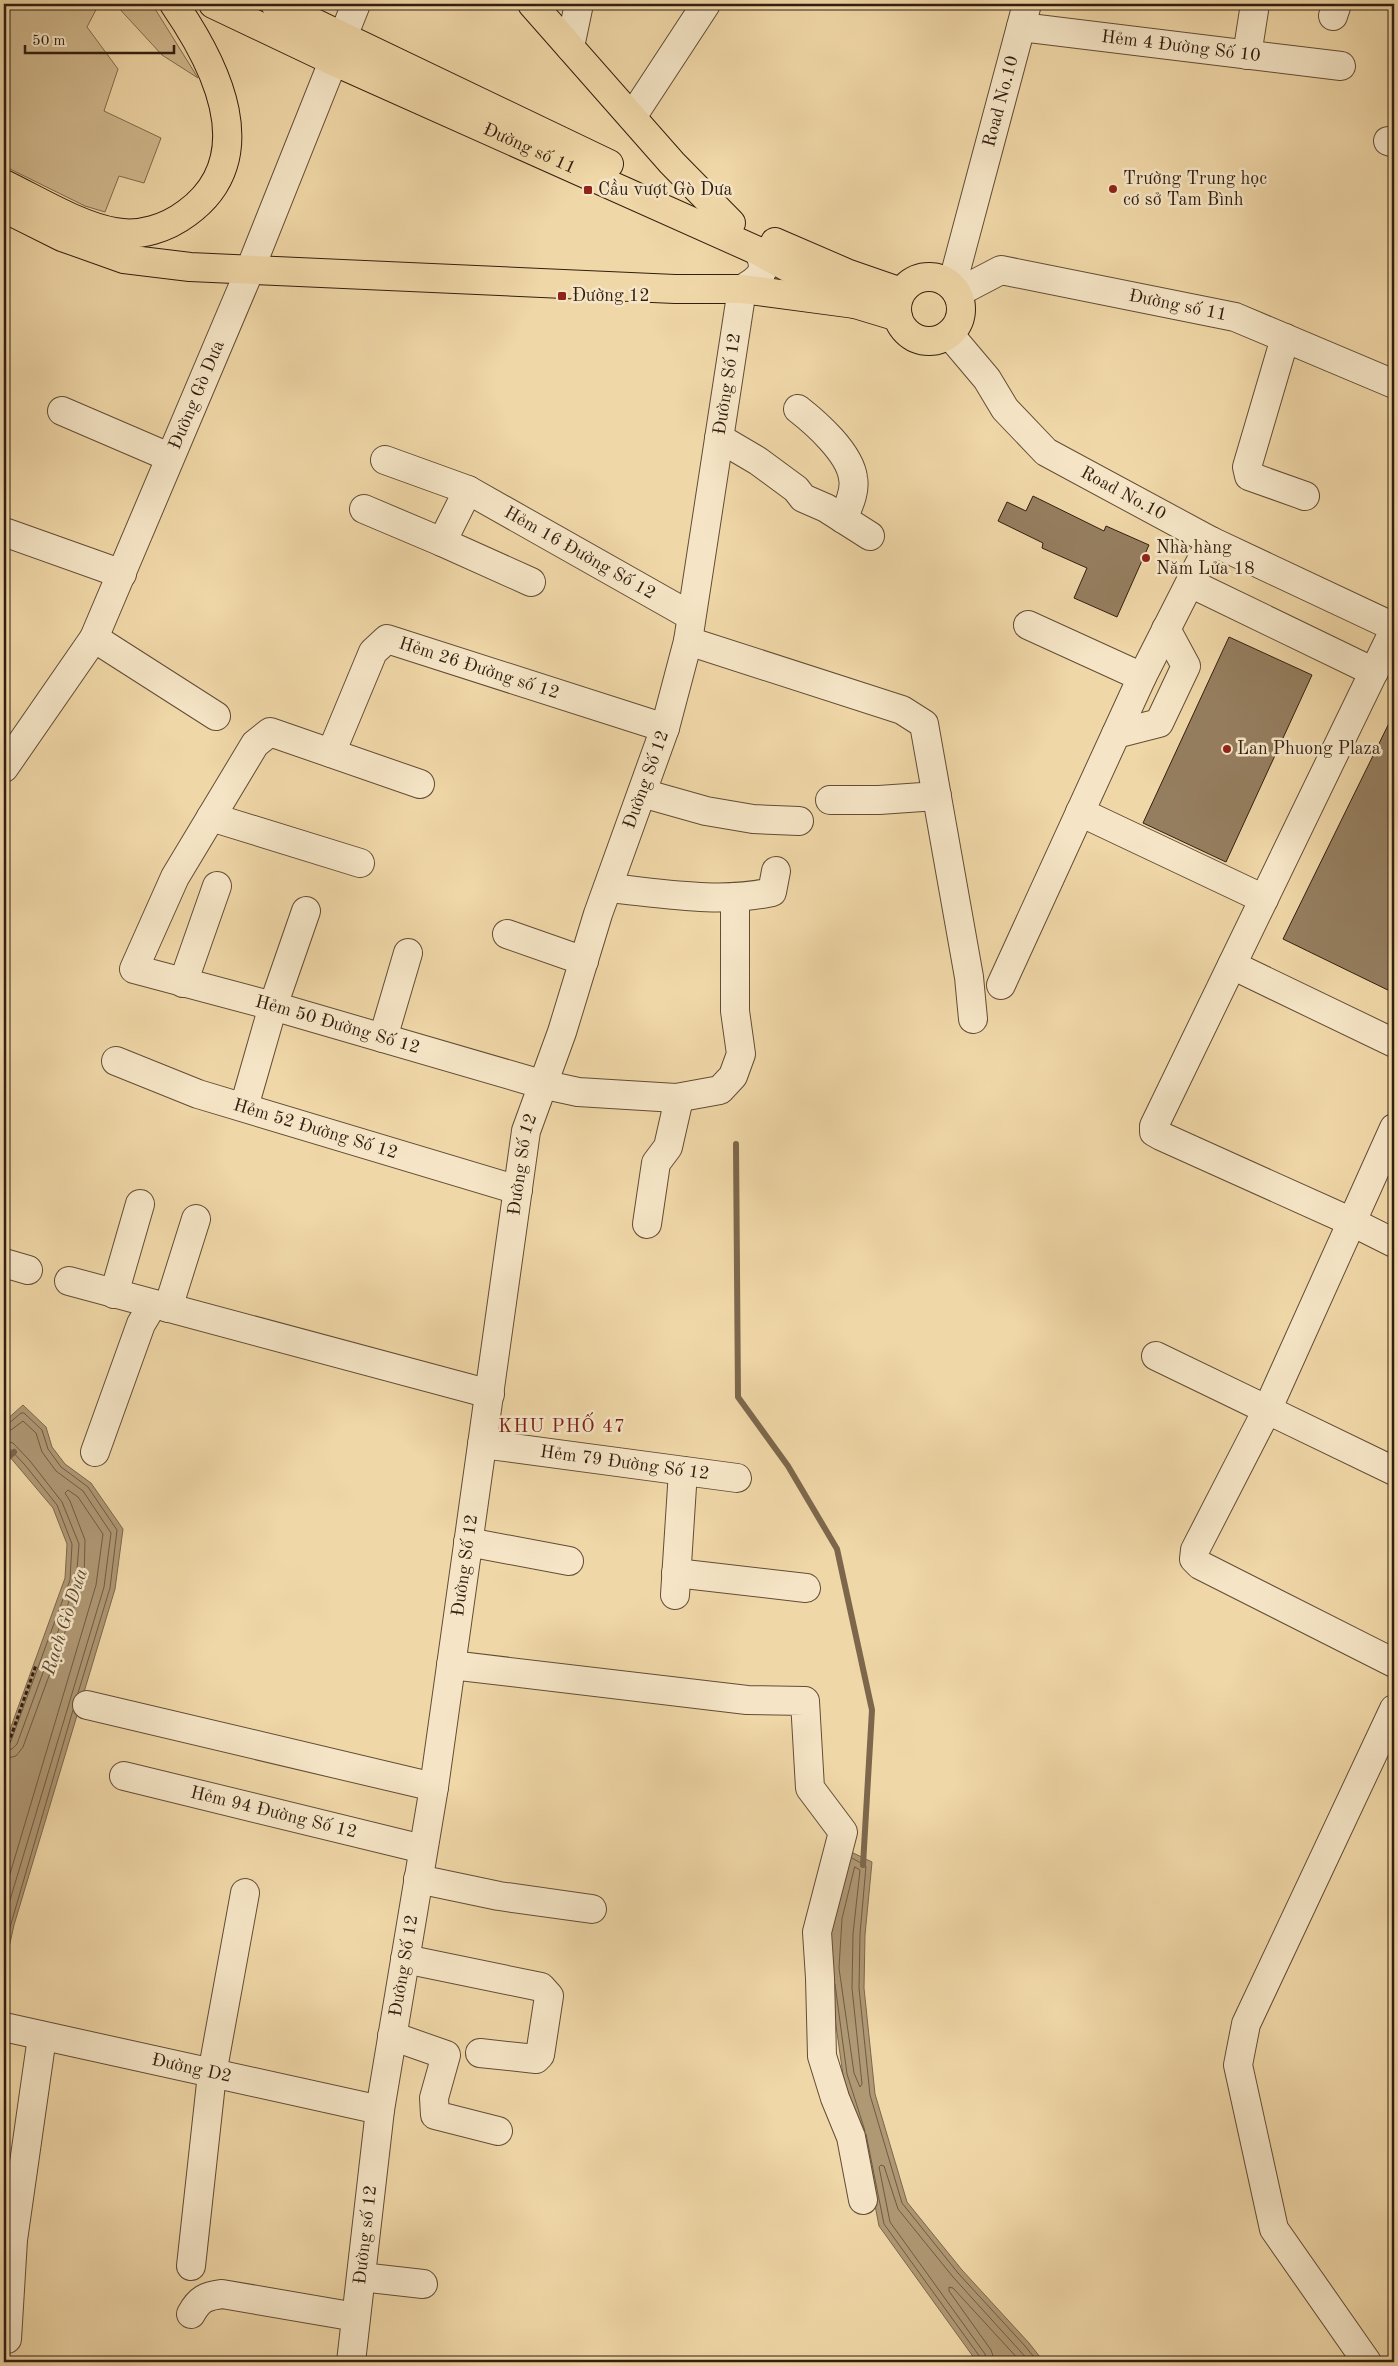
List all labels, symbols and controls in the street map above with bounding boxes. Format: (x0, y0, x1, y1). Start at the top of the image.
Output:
scale bar (25, 22, 174, 54)
street label: Hẻm 4 Đường Số 10 (1100, 28, 1261, 65)
text: 50 m (32, 34, 66, 49)
street label: Road No.10 (980, 54, 1022, 149)
street label: Đường số 11 (480, 120, 579, 177)
place label: Trường Trung học cơ sở Tam Bình (1123, 170, 1267, 209)
place label: Cầu vượt Gò Dưa (598, 178, 733, 199)
marker: Trường Trung học cơ sở Tam Bình (1107, 183, 1119, 195)
marker: Cầu vượt Gò Dưa (582, 184, 594, 196)
place label: Đường 12 (572, 287, 650, 305)
street label: Đường số 11 (1127, 287, 1228, 324)
marker: Đường 12 (556, 290, 568, 302)
street label: Đường Số 12 (711, 332, 744, 436)
street label: Đường Gò Dưa (166, 338, 228, 452)
street label: Road No.10 (1078, 463, 1169, 524)
street label: Hẻm 16 Đường Số 12 (501, 503, 658, 603)
place label: Nhà hàng Năm Lửa 18 (1156, 539, 1255, 578)
marker: Nhà hàng Năm Lửa 18 (1140, 552, 1152, 564)
street label: Hẻm 26 Đường số 12 (396, 634, 561, 703)
street label: Đường Số 12 (620, 728, 672, 831)
place label: Lan Phuong Plaza (1237, 740, 1381, 758)
marker: Lan Phuong Plaza (1221, 743, 1233, 755)
street label: Hẻm 50 Đường Số 12 (253, 993, 422, 1057)
street label: Hẻm 52 Đường Số 12 (231, 1096, 400, 1162)
street label: Đường Số 12 (505, 1111, 541, 1216)
district label: KHU PHỐ 47 (498, 1412, 626, 1437)
street label: Hẻm 79 Đường Số 12 (539, 1443, 711, 1483)
street label: Đường Số 12 (449, 1513, 481, 1618)
water label: Rạch Gò Dưa (40, 1567, 92, 1678)
street label: Hẻm 94 Đường Số 12 (189, 1784, 359, 1842)
street label: Đường Số 12 (387, 1913, 421, 2018)
street label: Đường D2 (150, 2051, 233, 2086)
street label: Đường số 12 (351, 2184, 380, 2285)

